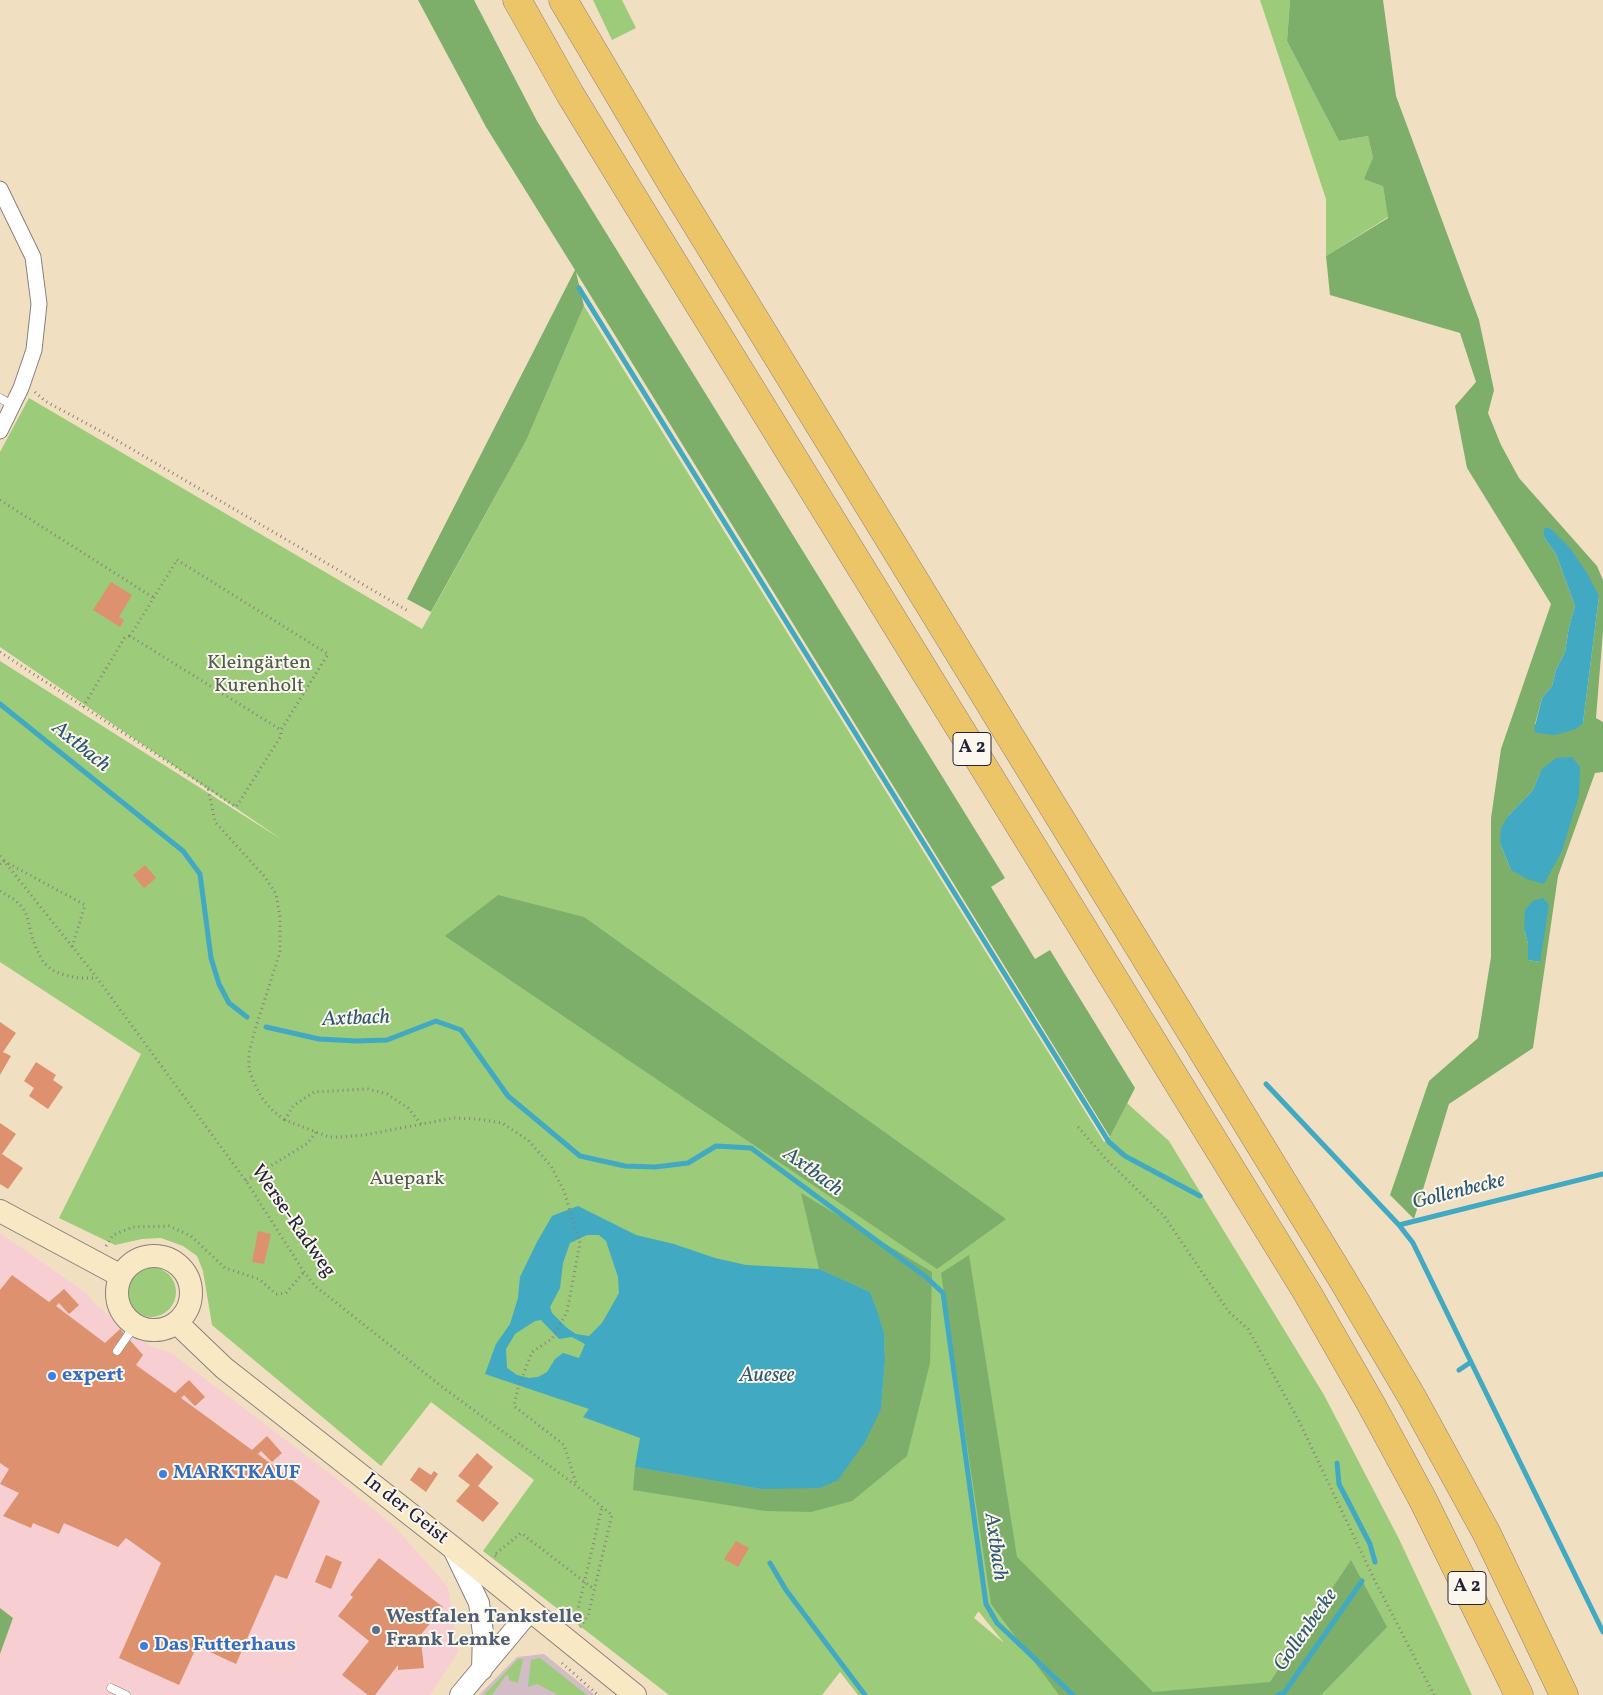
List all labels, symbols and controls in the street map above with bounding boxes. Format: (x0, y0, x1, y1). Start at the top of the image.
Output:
park label: Kleingärten Kurenholt (207, 652, 311, 699)
water label: Axtbach (46, 717, 114, 779)
road number: A 2 (953, 732, 991, 766)
water label: Axtbach (322, 1006, 390, 1034)
water label: Axtbach (777, 1143, 847, 1203)
street label: Werse-Radweg (244, 1161, 340, 1283)
park label: Auepark (369, 1168, 445, 1192)
water label: Gollenbecke (1410, 1169, 1508, 1217)
place label: expert (62, 1364, 123, 1388)
water label: Auesee (740, 1364, 794, 1390)
marker: expert (46, 1370, 58, 1382)
place label: MARKTKAUF (173, 1462, 301, 1486)
marker: MARKTKAUF (157, 1468, 169, 1480)
street label: In der Geist (357, 1469, 453, 1551)
water label: Axtbach (977, 1512, 1011, 1582)
road number: A 2 (1448, 1572, 1486, 1605)
water label: Gollenbecke (1269, 1585, 1345, 1677)
place label: Westfalen Tankstelle Frank Lemke (386, 1606, 582, 1653)
marker: Westfalen Tankstelle Frank Lemke (370, 1624, 382, 1636)
place label: Das Futterhaus (154, 1634, 296, 1658)
marker: Das Futterhaus (138, 1640, 150, 1652)

